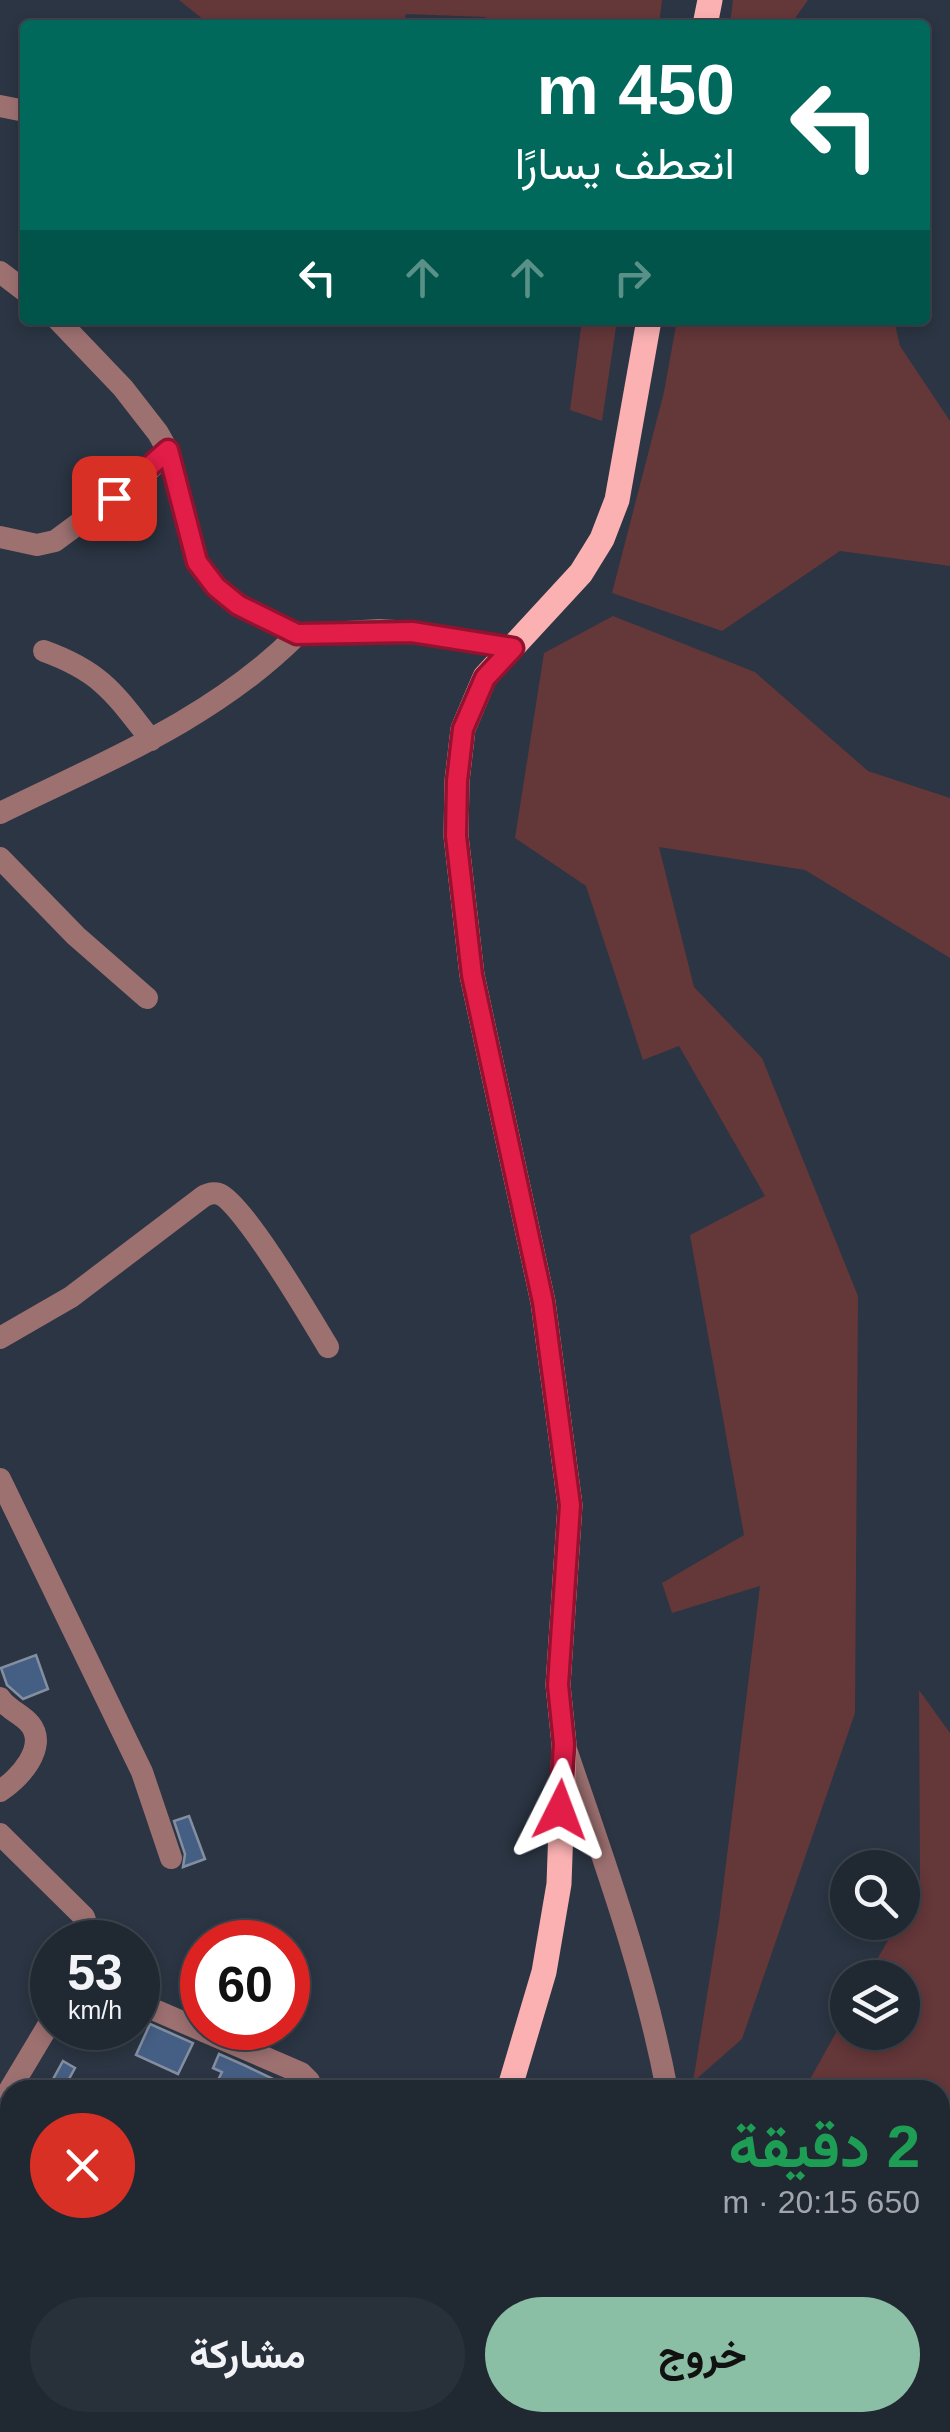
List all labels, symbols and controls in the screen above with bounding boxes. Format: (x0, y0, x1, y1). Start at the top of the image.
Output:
text: 450 m (537, 51, 735, 129)
icon: left (770, 60, 900, 190)
text: انعطف يسارًا (515, 138, 735, 189)
icon: left (290, 250, 345, 305)
icon: ahead (395, 250, 450, 305)
icon: ahead (500, 250, 555, 305)
icon: right (605, 250, 660, 305)
pin (72, 456, 157, 541)
icon: arrive (87, 471, 142, 526)
position arrow (508, 1758, 612, 1862)
map controls (830, 1850, 920, 2050)
button: search (830, 1850, 920, 1940)
speed limit sign: 60 (180, 1920, 310, 2050)
text: 53 (67, 1945, 123, 2001)
button: layers (830, 1960, 920, 2050)
text: km/h (68, 1996, 122, 2024)
button: close (30, 2113, 135, 2218)
text: 2 دقيقة (728, 2113, 920, 2180)
text: 650 m · 20:15 (723, 2184, 920, 2220)
button: مشاركة (30, 2297, 465, 2412)
button: خروج (485, 2297, 920, 2412)

